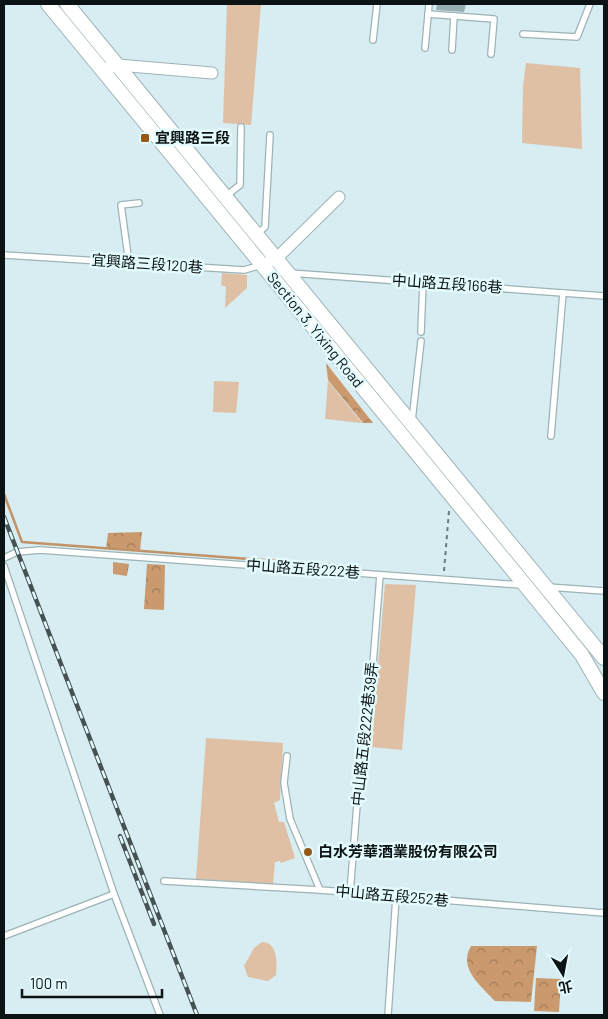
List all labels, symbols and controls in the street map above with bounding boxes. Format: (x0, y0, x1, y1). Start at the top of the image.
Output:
place label: 宜興路三段 (155, 128, 230, 146)
marker: 宜興路三段 (139, 132, 151, 144)
street label: 宜興路三段120巷 (91, 250, 203, 276)
street label: Section 3, Yixing Road (264, 268, 368, 391)
street label: 中山路五段166巷 (391, 270, 503, 296)
street label: 中山路五段222巷 (246, 555, 361, 581)
street label: 中山路五段222巷39弄 (347, 661, 381, 807)
place label: 白水芳華酒業股份有限公司 (318, 842, 498, 860)
marker: 白水芳華酒業股份有限公司 (302, 846, 314, 858)
street label: 中山路五段252巷 (335, 881, 450, 909)
north arrow (538, 949, 588, 999)
scale bar (22, 966, 162, 998)
text: 100 m (30, 974, 68, 992)
text: 北 (557, 978, 574, 997)

